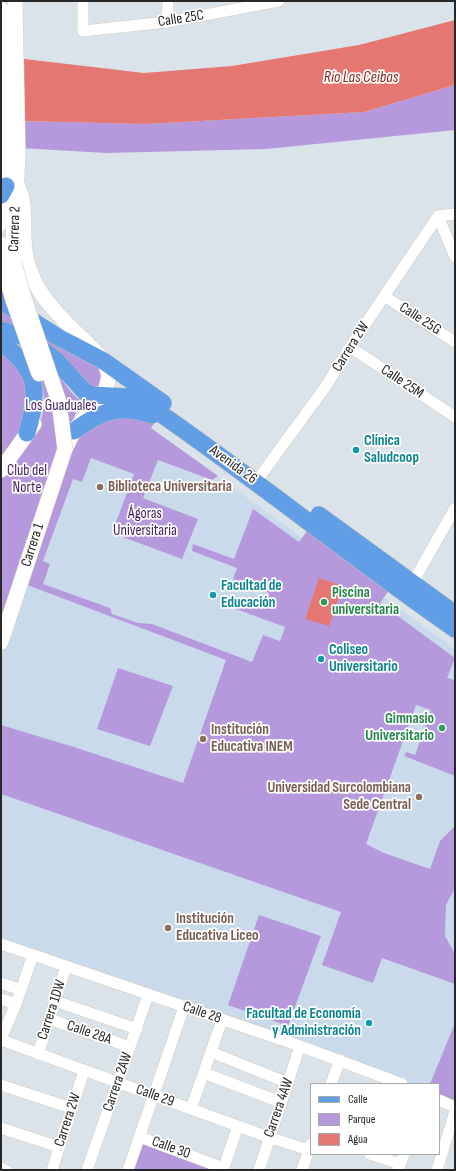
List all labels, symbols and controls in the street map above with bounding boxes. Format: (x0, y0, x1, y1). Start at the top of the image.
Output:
street label: Calle 25C (157, 6, 205, 32)
water label: Río Las Ceibas (324, 68, 398, 88)
street label: Carrera 2 (5, 206, 25, 252)
street label: Calle 25G (396, 299, 444, 339)
street label: Carrera 2W (329, 319, 373, 375)
street label: Calle 25M (377, 361, 427, 403)
park label: Los Guaduales (25, 397, 97, 415)
place label: Clínica Saludcoop (364, 432, 419, 467)
street label: Avenida 26 (206, 442, 260, 488)
marker: Clínica Saludcoop (351, 445, 361, 455)
park label: Club del Norte (7, 462, 47, 497)
place label: Biblioteca Universitaria (108, 478, 232, 496)
marker: Biblioteca Universitaria (95, 482, 105, 492)
park label: Ágoras Universitaria (113, 505, 177, 540)
street label: Carrera 1 (18, 521, 48, 569)
place label: Facultad de Educación (221, 577, 282, 612)
place label: Piscina universitaria (332, 584, 399, 619)
marker: Facultad de Educación (208, 590, 218, 600)
marker: Piscina universitaria (319, 597, 329, 607)
place label: Coliseo Universitario (329, 641, 398, 676)
marker: Coliseo Universitario (316, 654, 326, 664)
place label: Gimnasio Universitario (365, 710, 434, 745)
place label: Institución Educativa INEM (211, 721, 293, 756)
marker: Gimnasio Universitario (437, 723, 447, 733)
marker: Institución Educativa INEM (198, 734, 208, 744)
place label: Universidad Surcolombiana Sede Central (267, 779, 411, 814)
marker: Universidad Surcolombiana Sede Central (414, 792, 424, 802)
place label: Institución Educativa Liceo (176, 910, 259, 945)
marker: Institución Educativa Liceo (163, 923, 173, 933)
street label: Carrera 1DW (34, 978, 70, 1042)
street label: Calle 28 (180, 998, 224, 1028)
place label: Facultad de Economía y Administración (246, 1005, 361, 1040)
street label: Calle 28A (64, 1017, 114, 1049)
marker: Facultad de Economía y Administración (364, 1018, 374, 1028)
street label: Carrera 2AW (99, 1050, 137, 1114)
street label: Carrera 4AW (260, 1076, 298, 1140)
street label: Calle 29 (133, 1081, 177, 1111)
legend (310, 1083, 440, 1155)
street label: Carrera 2W (51, 1091, 85, 1149)
text: Calle (348, 1092, 368, 1107)
text: Parque (348, 1112, 376, 1127)
text: Agua (348, 1132, 368, 1147)
street label: Calle 30 (149, 1133, 193, 1163)

